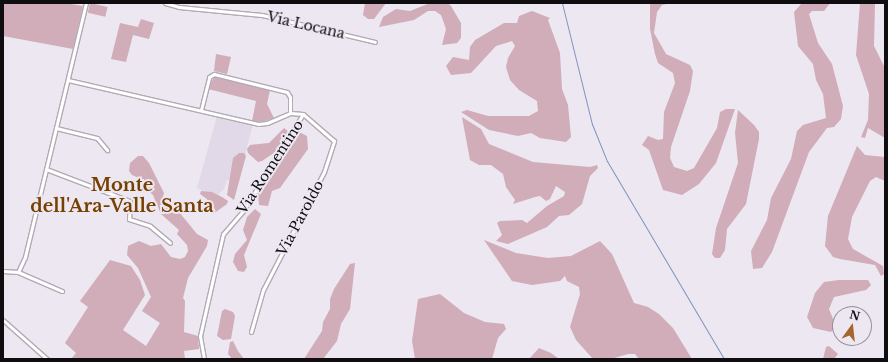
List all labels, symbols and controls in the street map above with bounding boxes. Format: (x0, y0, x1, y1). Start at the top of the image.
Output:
street label: Via Locana (265, 8, 347, 42)
street label: Via Romentino (233, 117, 307, 217)
district label: Monte dell'Ara-Valle Santa (30, 175, 214, 218)
street label: Via Paroldo (273, 177, 327, 259)
north arrow (832, 306, 872, 346)
text: N (848, 307, 862, 323)

